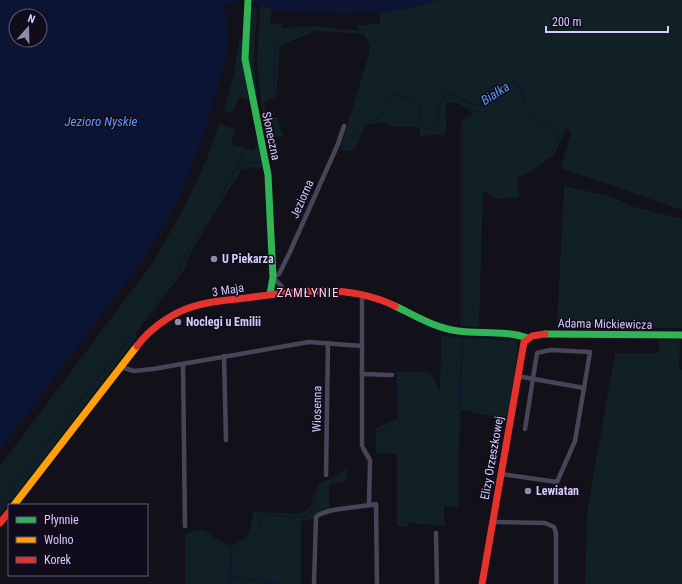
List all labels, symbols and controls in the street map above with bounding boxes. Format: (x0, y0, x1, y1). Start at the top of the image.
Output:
north arrow (8, 8, 48, 48)
scale bar (546, 8, 668, 34)
text: N (26, 12, 37, 26)
text: 200 m (552, 15, 582, 29)
water label: Białka (478, 79, 512, 108)
street label: Słoneczna (259, 111, 283, 162)
water label: Jezioro Nyskie (64, 114, 138, 129)
street label: Jeziorna (287, 177, 317, 220)
place label: U Piekarza (222, 252, 274, 266)
marker: U Piekarza (209, 254, 219, 264)
street label: 3 Maja (211, 281, 245, 299)
district label: ZAMŁYNIE (277, 285, 339, 300)
place label: Noclegi u Emilii (186, 315, 261, 329)
street label: Adama Mickiewicza (558, 316, 653, 332)
marker: Noclegi u Emilii (173, 317, 183, 327)
street label: Wiosenna (310, 385, 324, 432)
street label: Elizy Orzeszkowej (478, 415, 506, 501)
place label: Lewiatan (536, 484, 579, 498)
marker: Lewiatan (523, 486, 533, 496)
legend (8, 504, 148, 576)
text: Płynnie (44, 513, 79, 527)
text: Wolno (44, 533, 74, 547)
text: Korek (44, 553, 72, 567)

